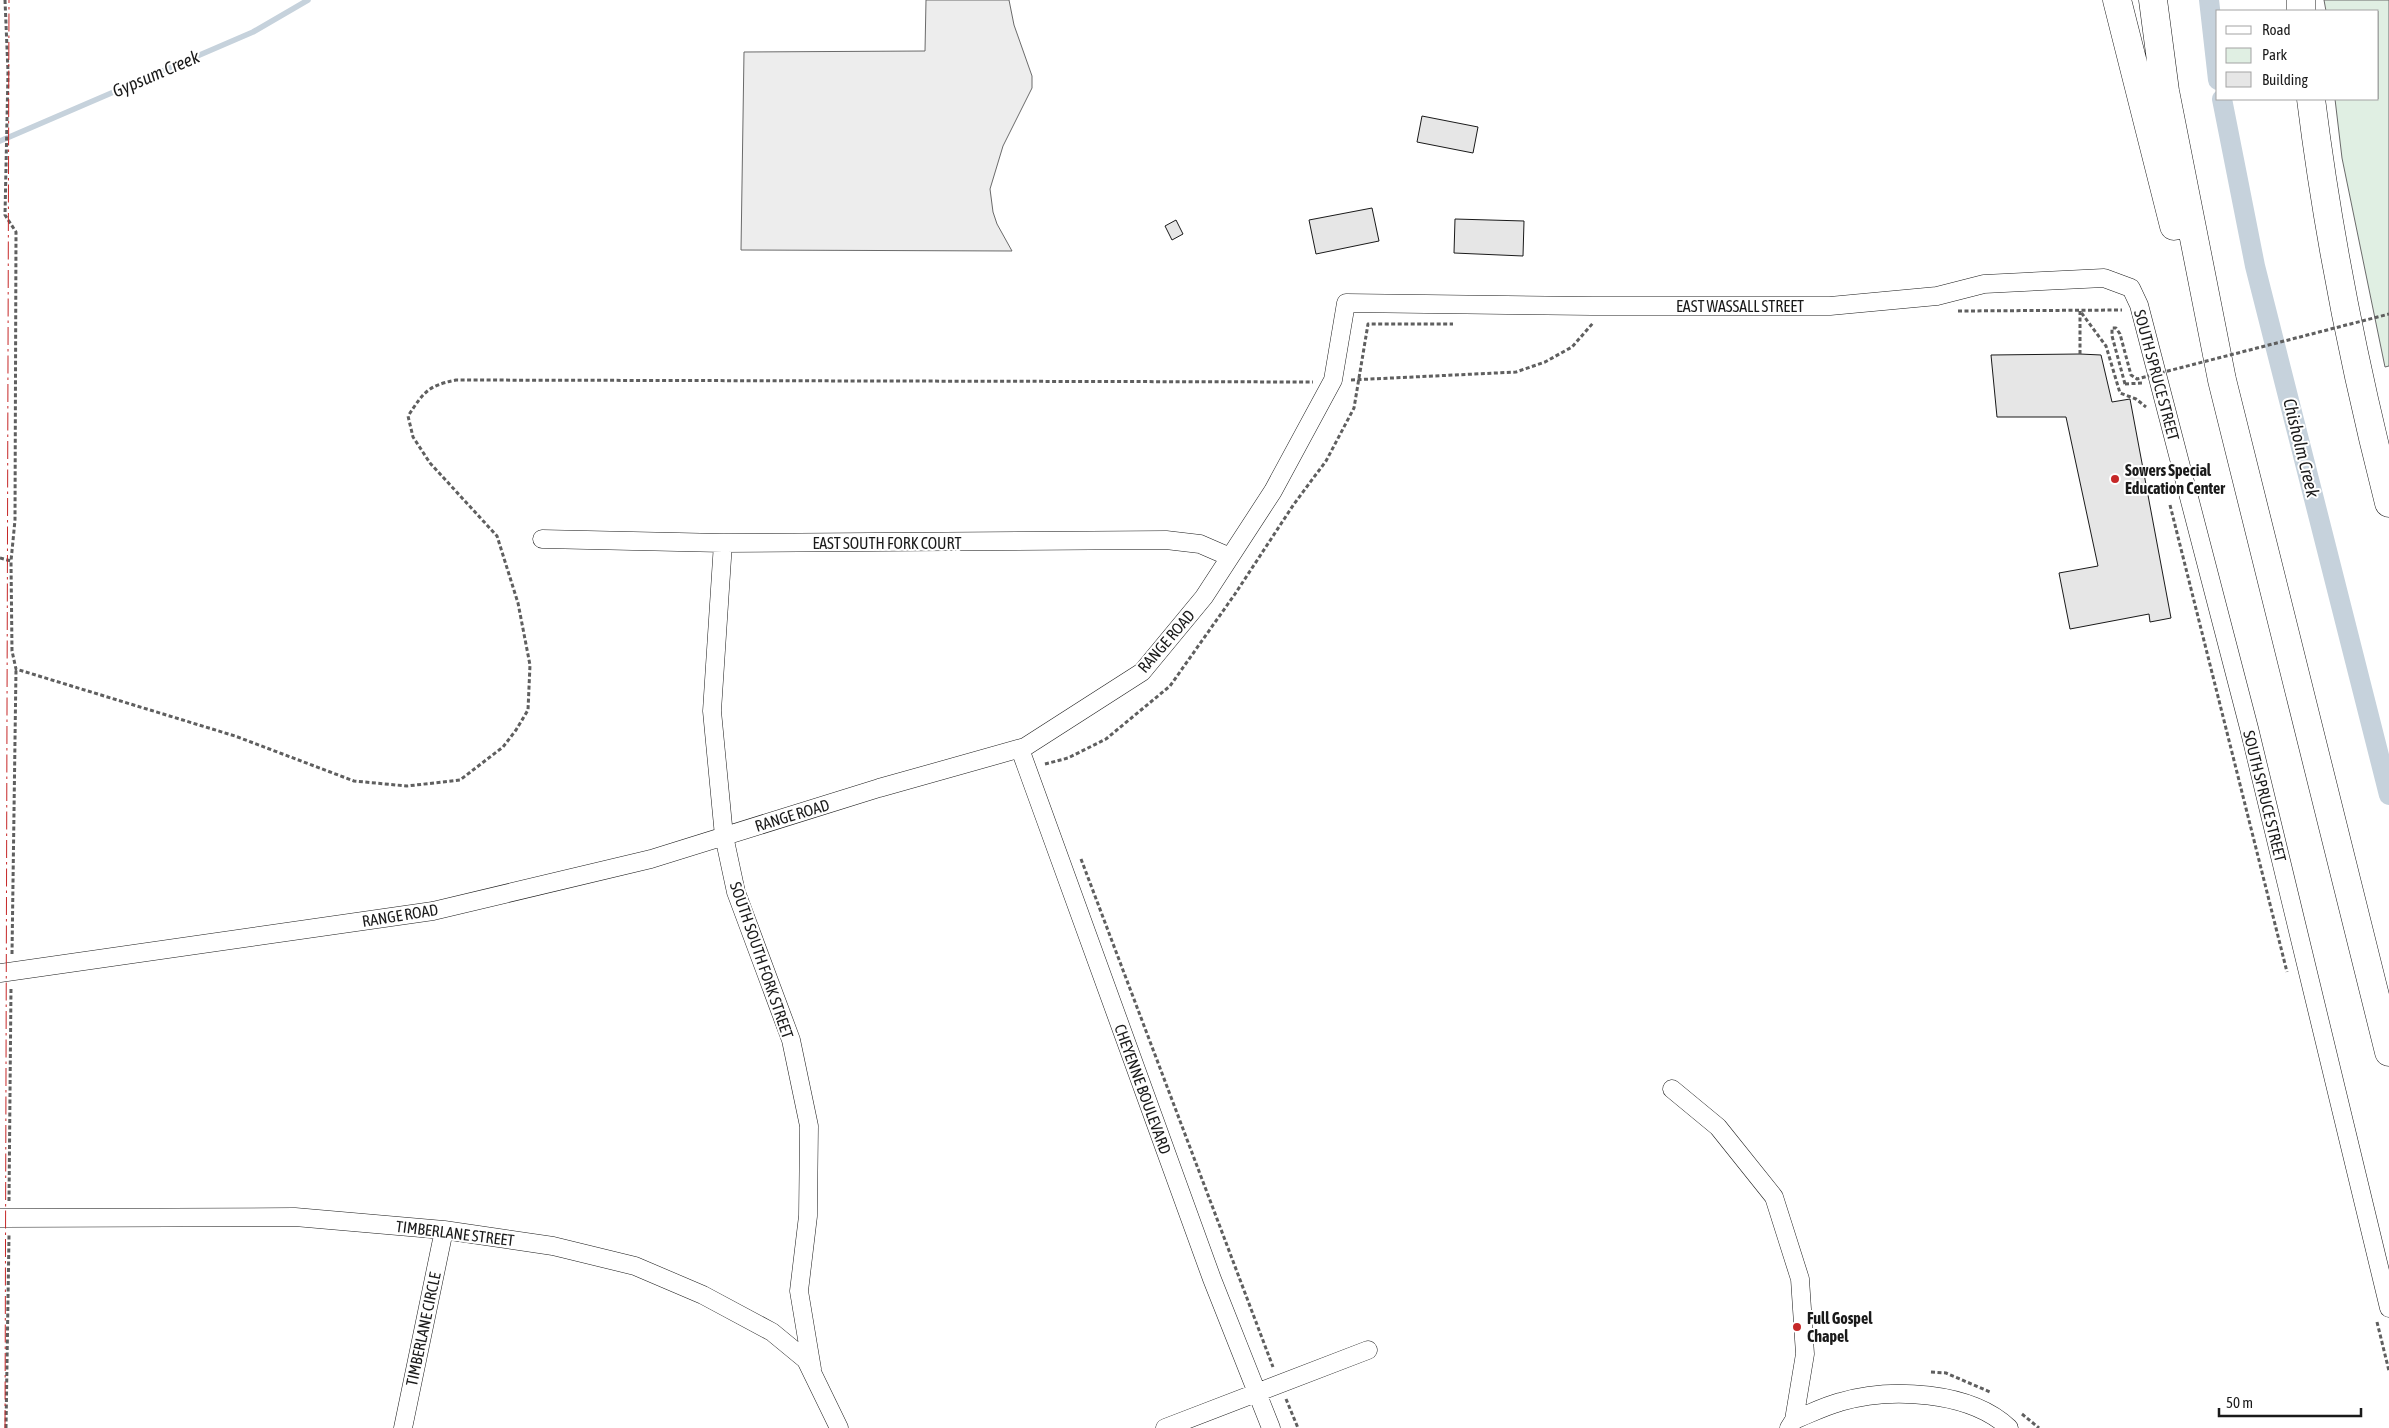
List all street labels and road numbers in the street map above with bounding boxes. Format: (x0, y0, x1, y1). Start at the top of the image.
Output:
street label: EAST WASSALL STREET (1676, 297, 1804, 315)
street label: SOUTH SPRUCE STREET (2131, 308, 2183, 442)
street label: EAST SOUTH FORK COURT (812, 534, 962, 552)
street label: RANGE ROAD (1134, 606, 1198, 676)
street label: SOUTH SPRUCE STREET (2240, 729, 2290, 863)
street label: RANGE ROAD (753, 795, 831, 835)
street label: SOUTH SOUTH FORK STREET (727, 879, 797, 1041)
street label: RANGE ROAD (361, 900, 439, 930)
street label: CHEYENNE BOULEVARD (1111, 1022, 1175, 1156)
street label: TIMBERLANE STREET (395, 1217, 515, 1249)
street label: TIMBERLANE CIRCLE (402, 1270, 444, 1388)

